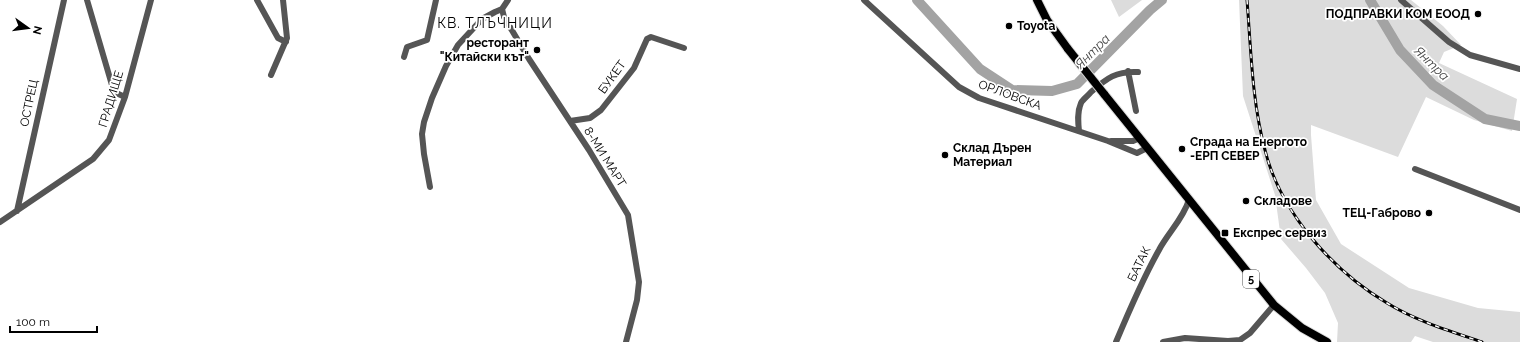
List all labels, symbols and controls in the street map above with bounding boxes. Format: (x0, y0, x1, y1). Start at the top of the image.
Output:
place label: ПОДПРАВКИ КОМ ЕООД (1326, 7, 1471, 21)
north arrow (8, 8, 48, 48)
marker: ПОДПРАВКИ КОМ ЕООД (1473, 9, 1483, 19)
district label: КВ. ТЛЪЧНИЦИ (437, 15, 553, 31)
place label: Toyota (1017, 19, 1055, 33)
marker: Toyota (1004, 21, 1014, 31)
text: N (30, 25, 45, 36)
water label: Янтра (1072, 31, 1113, 72)
place label: ресторант "Китайски кът" (440, 36, 529, 64)
water label: Янтра (1411, 43, 1452, 84)
marker: ресторант "Китайски кът" (532, 45, 542, 55)
street label: БУКЕТ (595, 57, 629, 96)
street label: ГРАДИЩЕ (96, 69, 126, 129)
street label: ОРЛОВСКА (977, 77, 1043, 113)
street label: ОСТРЕЦ (17, 78, 41, 128)
street label: 8-МИ МАРТ (581, 124, 629, 190)
place label: Сграда на Енергото -ЕРП СЕВЕР (1190, 135, 1307, 163)
place label: Склад Дърен Материал (953, 141, 1031, 169)
marker: Сграда на Енергото -ЕРП СЕВЕР (1177, 144, 1187, 154)
marker: Склад Дърен Материал (940, 150, 950, 160)
place label: Складове (1254, 194, 1312, 208)
marker: Складове (1241, 196, 1251, 206)
place label: ТЕЦ-Габрово (1343, 206, 1421, 220)
marker: ТЕЦ-Габрово (1424, 208, 1434, 218)
place label: Експрес сервиз (1233, 226, 1327, 240)
marker: Експрес сервиз (1220, 228, 1230, 238)
street label: БАТАК (1125, 244, 1154, 284)
road number: 5 (1243, 270, 1259, 288)
scale bar (10, 308, 97, 334)
text: 100 m (16, 315, 50, 329)

